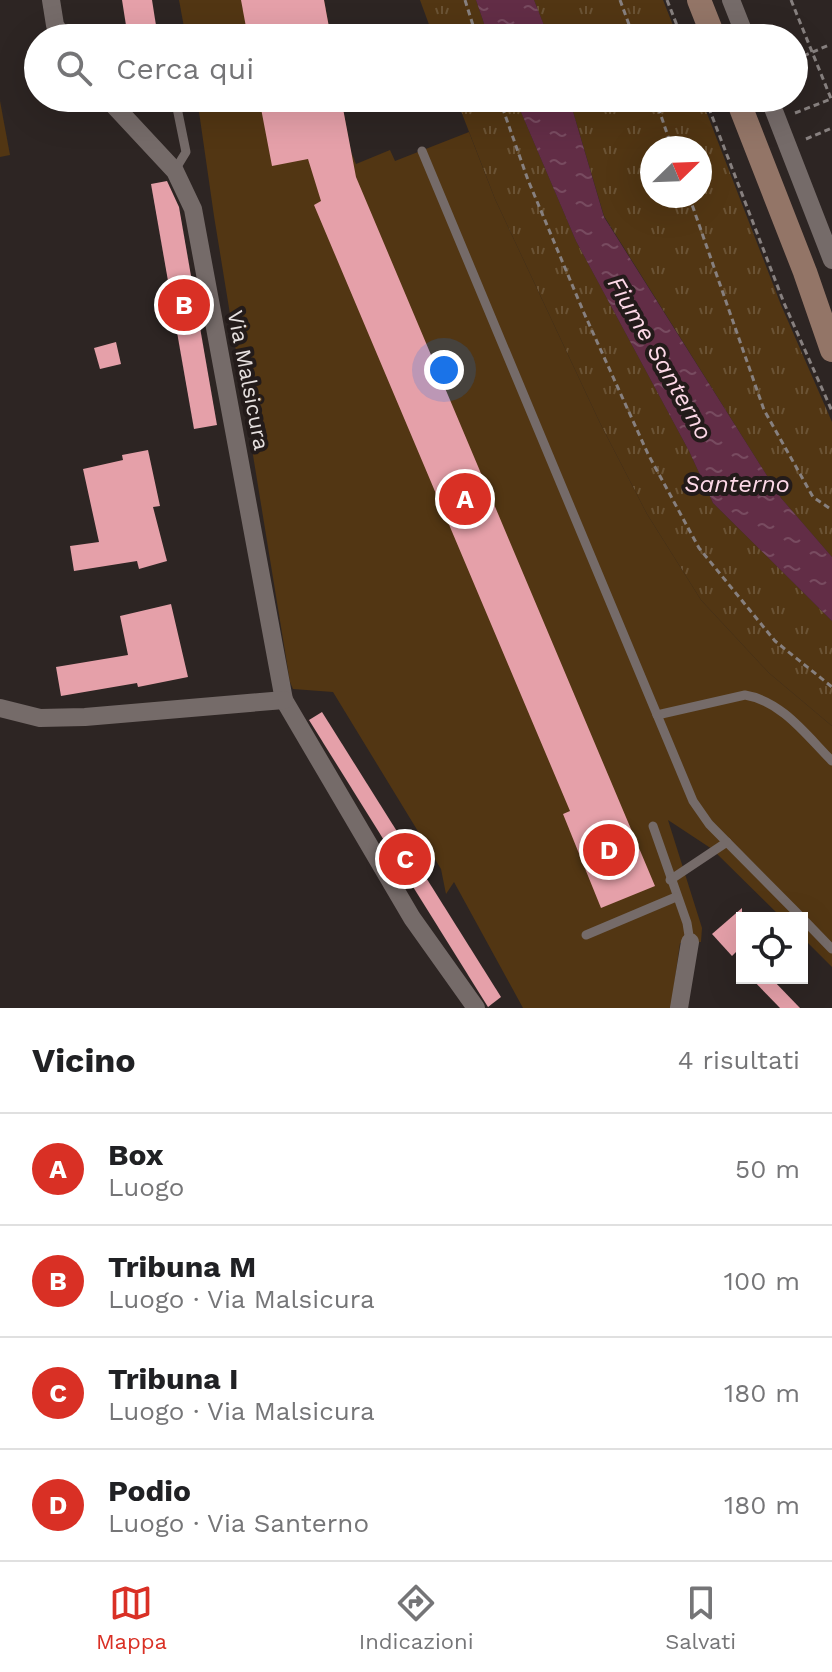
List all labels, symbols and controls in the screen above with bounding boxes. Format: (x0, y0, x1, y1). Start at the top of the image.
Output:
search box (24, 24, 808, 112)
icon: search (52, 46, 96, 90)
text: Cerca qui (116, 51, 254, 86)
north arrow (640, 136, 712, 208)
water label: Fiume Santerno (602, 271, 718, 445)
pin: B (158, 275, 210, 335)
street label: Via Malsicura (223, 308, 274, 452)
your location (424, 350, 464, 390)
pin: A (439, 469, 491, 529)
water label: Santerno (684, 470, 790, 498)
pin: D (583, 820, 635, 880)
pin: C (379, 829, 431, 889)
map controls (736, 912, 808, 984)
button: locate (736, 912, 808, 984)
text: Vicino (32, 1040, 136, 1080)
text: 4 risultati (678, 1045, 800, 1075)
text: Box (108, 1137, 163, 1172)
text: A (49, 1154, 67, 1184)
text: 50 m (735, 1154, 800, 1184)
text: Luogo (108, 1172, 184, 1202)
text: Tribuna M (108, 1249, 256, 1284)
text: B (49, 1266, 67, 1296)
text: 100 m (724, 1266, 800, 1296)
text: Luogo · Via Malsicura (108, 1284, 375, 1314)
text: Tribuna I (108, 1361, 239, 1396)
text: C (49, 1378, 67, 1408)
text: 180 m (724, 1378, 800, 1408)
text: Luogo · Via Malsicura (108, 1396, 375, 1426)
text: Podio (108, 1473, 191, 1508)
text: D (49, 1490, 67, 1520)
text: 180 m (724, 1490, 800, 1520)
text: Luogo · Via Santerno (108, 1508, 369, 1538)
tab: Mappa (96, 1581, 167, 1654)
tab: Indicazioni (359, 1581, 474, 1654)
tab: Salvati (665, 1581, 736, 1654)

